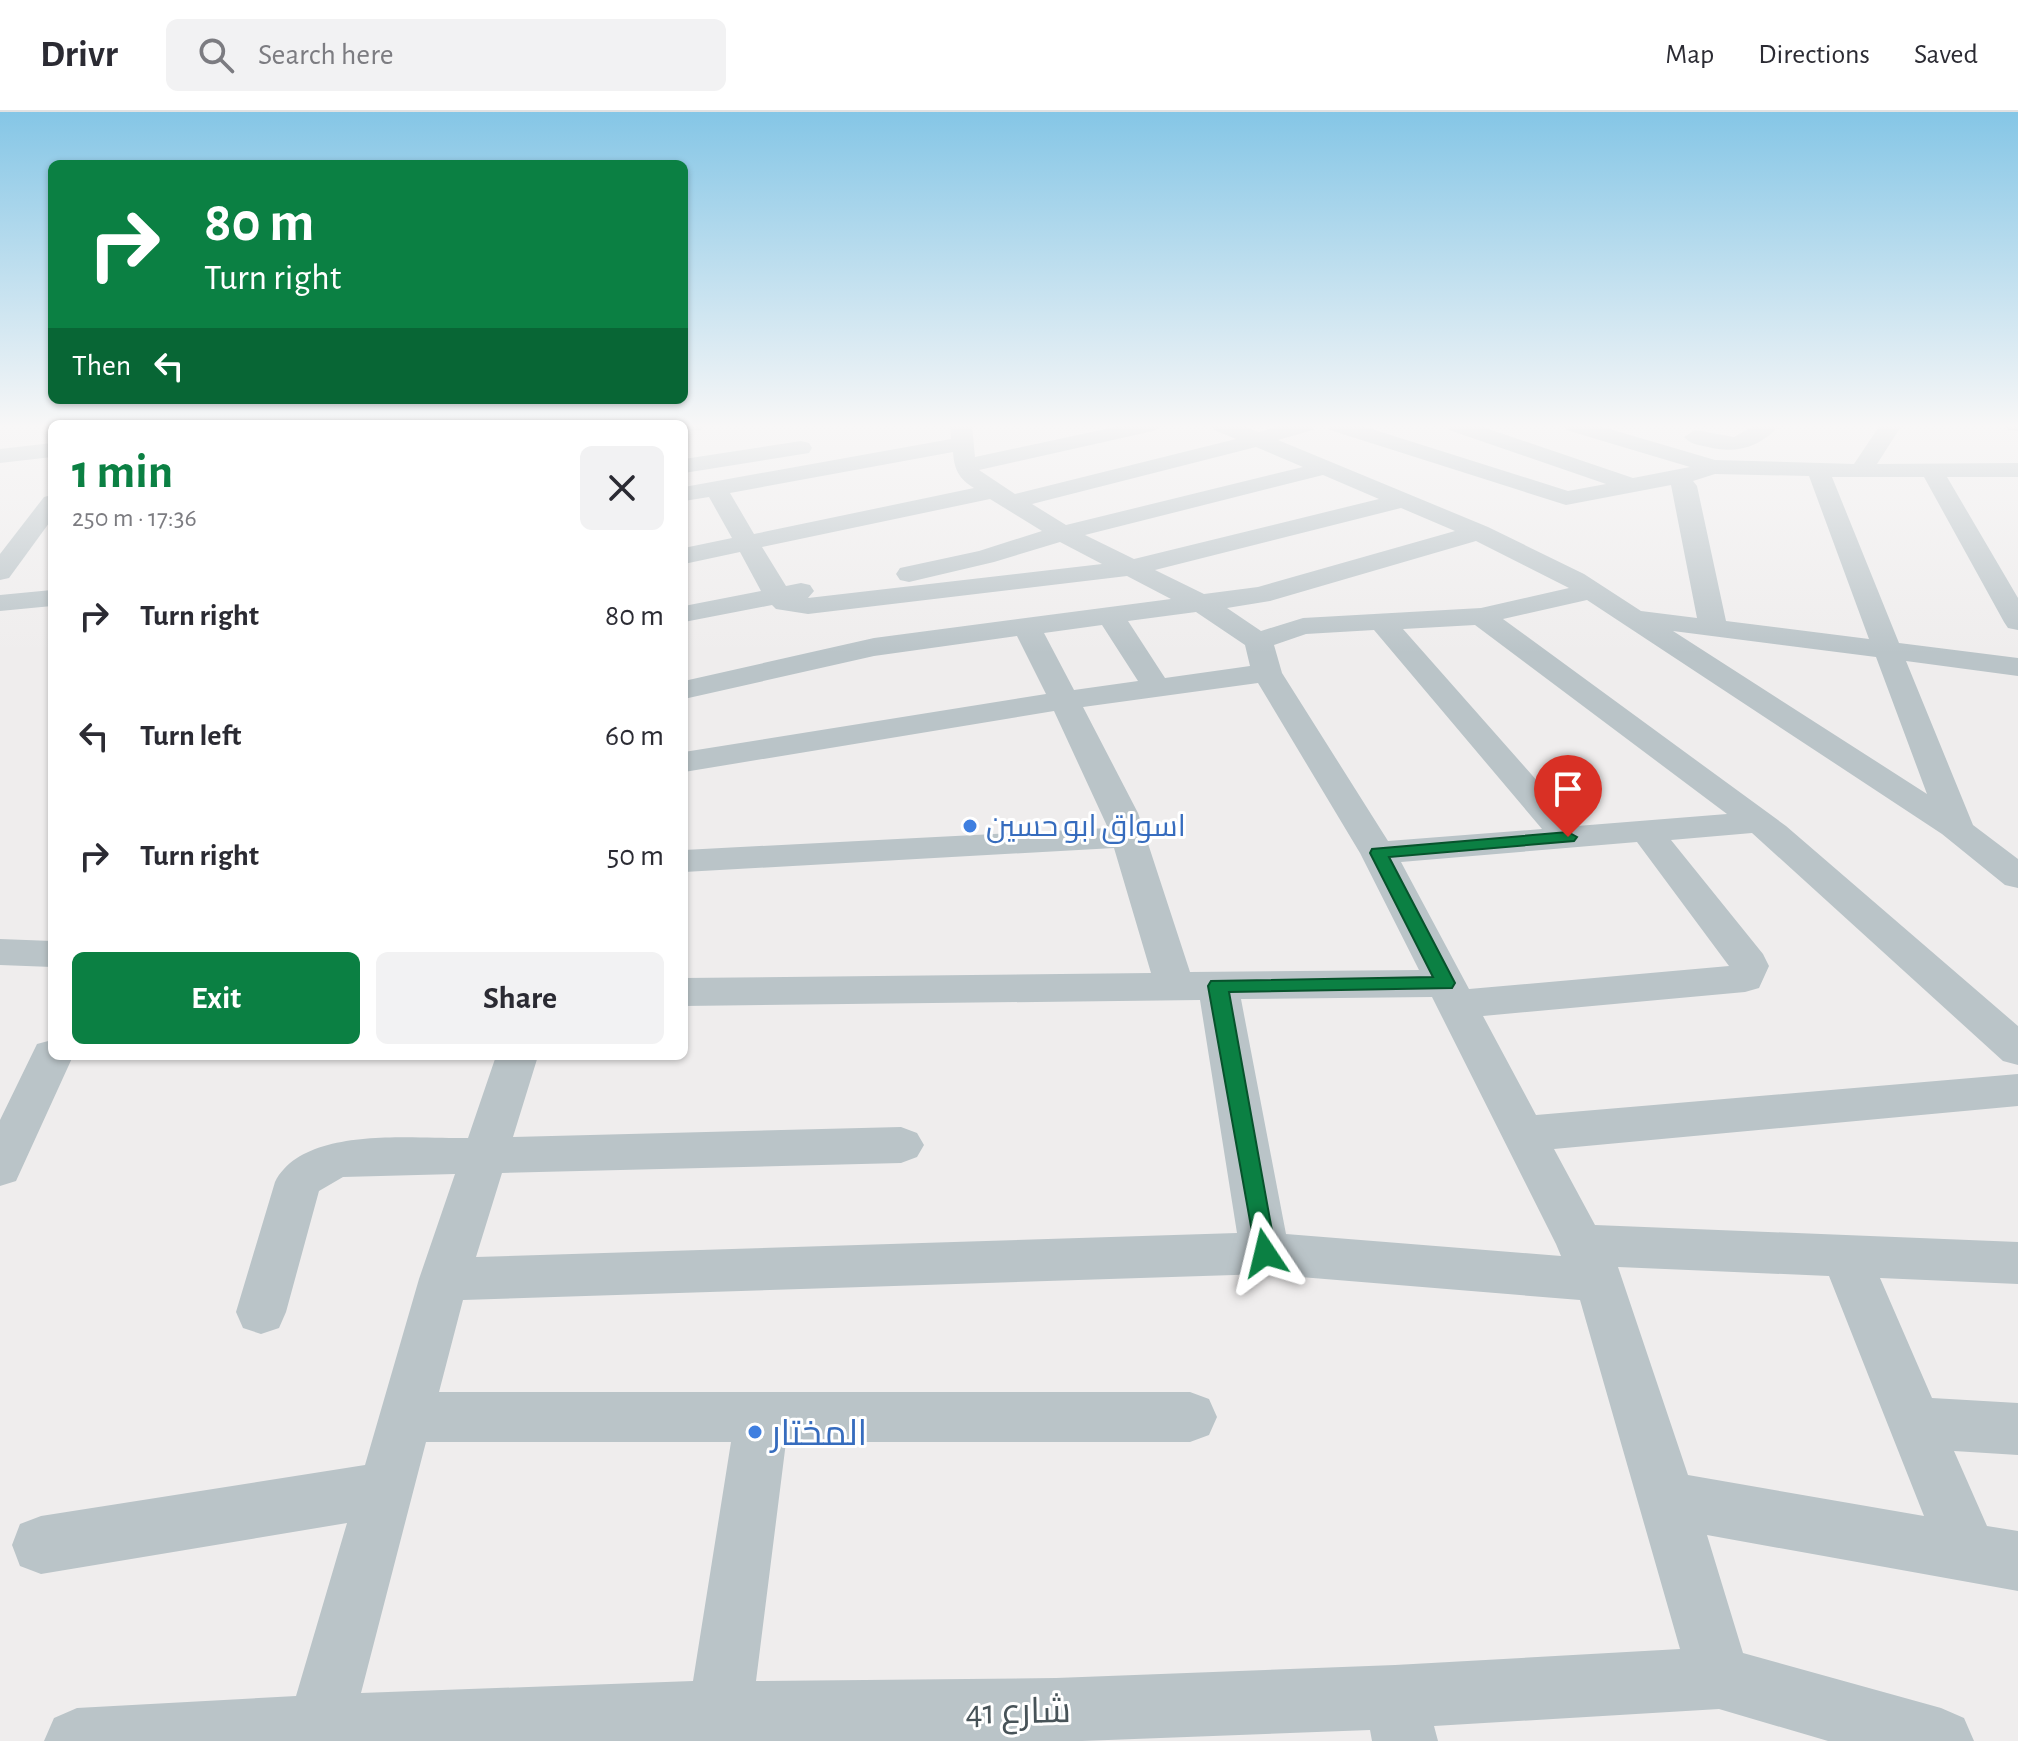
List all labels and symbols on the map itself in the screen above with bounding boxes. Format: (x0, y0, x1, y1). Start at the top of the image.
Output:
pin (1534, 755, 1602, 837)
place label: اسواق ابو حسين (986, 812, 1186, 844)
marker: اسواق ابو حسين (961, 817, 979, 835)
position arrow (1223, 1211, 1307, 1295)
place label: المختار (769, 1416, 867, 1453)
marker: المختار (746, 1423, 764, 1441)
street label: شارع 41 (965, 1692, 1071, 1736)

